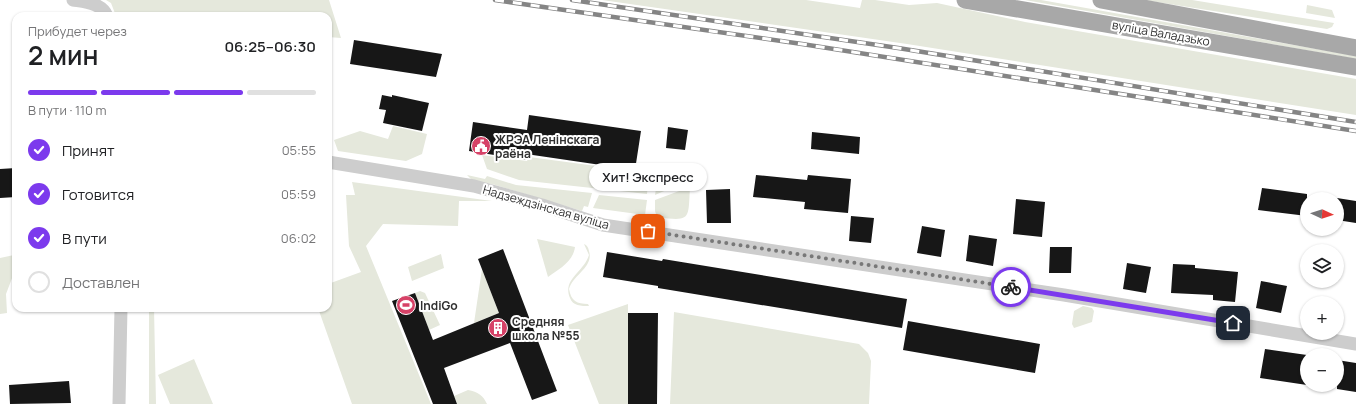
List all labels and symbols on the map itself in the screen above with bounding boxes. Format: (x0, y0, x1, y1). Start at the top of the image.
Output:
street label: вуліца Валадзько (1111, 16, 1211, 50)
place label: ЖРЭА Ленінскага раёна (495, 131, 600, 162)
public building icon: ЖРЭА Ленінскага раёна (470, 135, 492, 157)
callout: Хит! Экспресс (589, 163, 707, 191)
street label: Надзеждзінская вуліца (481, 181, 611, 233)
north arrow (1300, 192, 1344, 236)
pin (631, 214, 665, 248)
courier (991, 267, 1031, 307)
sports icon: IndiGo (395, 294, 417, 316)
place label: IndiGo (420, 297, 458, 314)
pin (1216, 306, 1250, 340)
place label: Средняя школа №55 (512, 313, 579, 344)
building icon: Средняя школа №55 (487, 317, 509, 339)

